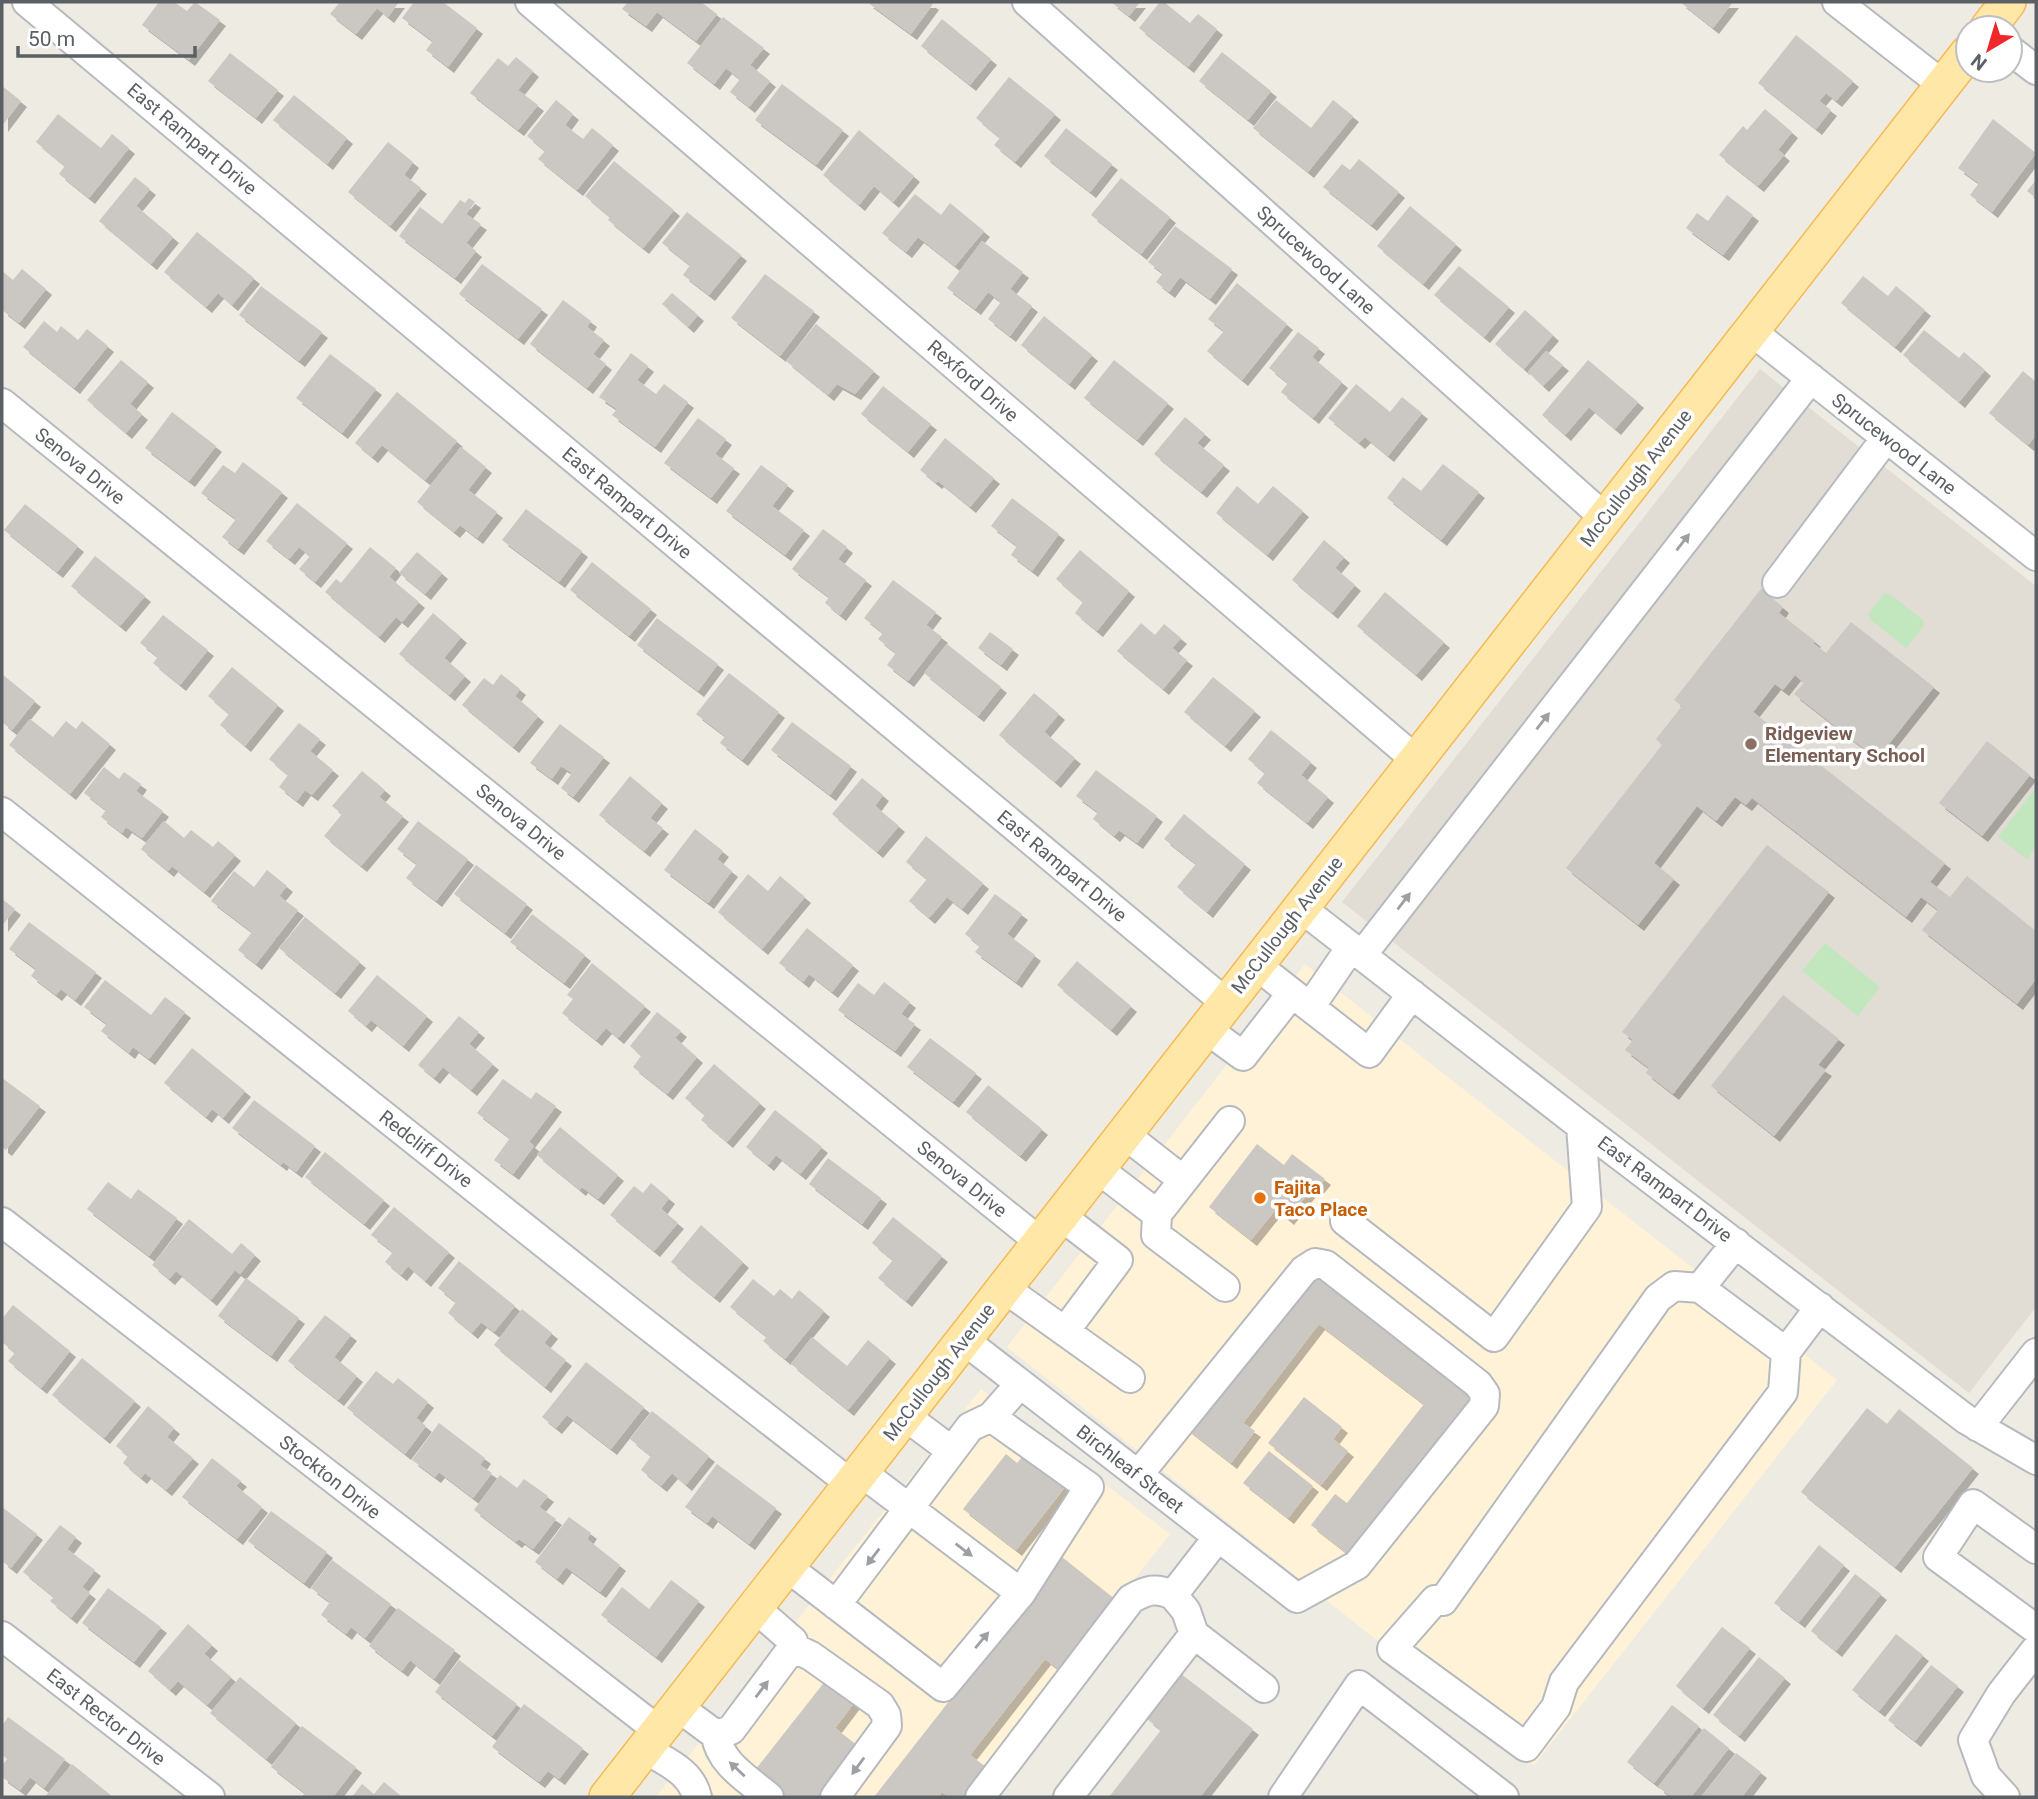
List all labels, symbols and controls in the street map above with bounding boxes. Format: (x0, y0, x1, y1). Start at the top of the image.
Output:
scale bar (18, 14, 194, 58)
north arrow (1954, 14, 2024, 84)
text: 50 m (28, 27, 75, 51)
text: N (1966, 49, 1991, 75)
street label: East Rampart Drive (123, 78, 261, 200)
street label: Sprucewood Lane (1252, 201, 1380, 319)
street label: Rexford Drive (923, 335, 1023, 427)
street label: Sprucewood Lane (1827, 388, 1961, 500)
street label: McCullough Avenue (1575, 405, 1697, 551)
street label: Senova Drive (30, 423, 130, 509)
street label: East Rampart Drive (558, 442, 696, 564)
one-way arrow (1676, 533, 1690, 551)
one-way arrow (1536, 713, 1551, 731)
place label: Ridgeview Elementary School (1765, 722, 1925, 767)
marker: Ridgeview Elementary School (1743, 736, 1759, 752)
street label: Senova Drive (471, 779, 571, 865)
street label: East Rampart Drive (993, 805, 1131, 927)
street label: McCullough Avenue (1226, 852, 1348, 998)
one-way arrow (1396, 892, 1410, 910)
street label: Redcliff Drive (375, 1105, 477, 1193)
street label: East Rampart Drive (1593, 1131, 1737, 1247)
street label: Senova Drive (912, 1136, 1012, 1222)
place label: Fajita Taco Place (1274, 1176, 1368, 1221)
marker: Fajita Taco Place (1252, 1190, 1268, 1206)
street label: McCullough Avenue (878, 1299, 1000, 1445)
street label: Birchleaf Street (1072, 1420, 1188, 1518)
street label: Stockton Drive (275, 1430, 385, 1524)
one-way arrow (955, 1542, 973, 1556)
one-way arrow (866, 1548, 880, 1566)
one-way arrow (974, 1631, 990, 1649)
street label: East Rector Drive (42, 1664, 170, 1770)
one-way arrow (755, 1679, 769, 1698)
one-way arrow (851, 1757, 865, 1775)
one-way arrow (729, 1762, 746, 1778)

